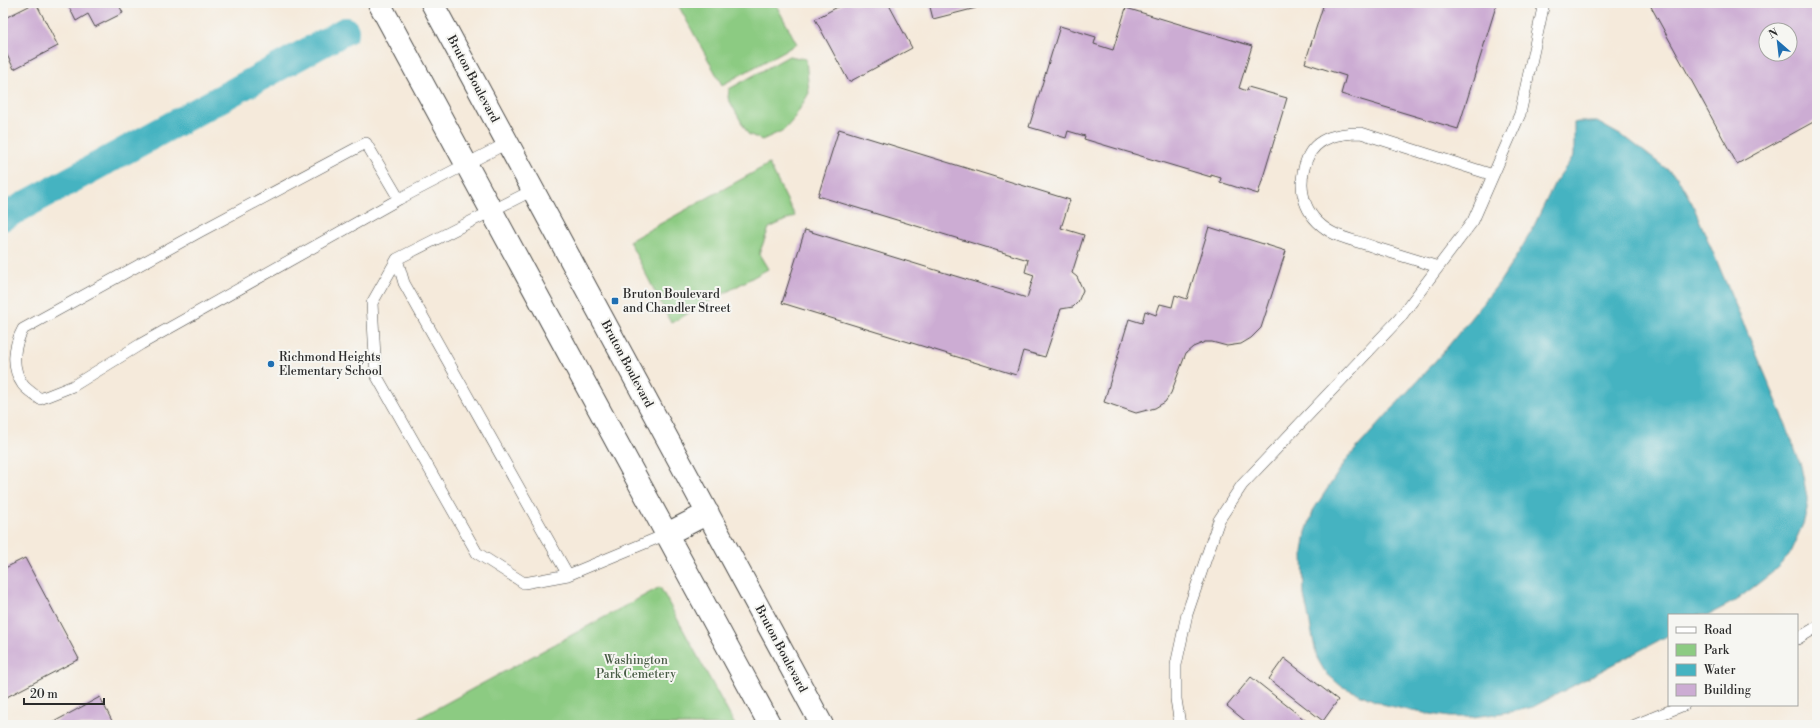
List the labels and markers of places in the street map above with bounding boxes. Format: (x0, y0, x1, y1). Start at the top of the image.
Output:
place label: Bruton Boulevard and Chandler Street (622, 287, 732, 316)
marker: Bruton Boulevard and Chandler Street (610, 296, 620, 306)
place label: Richmond Heights Elementary School (279, 350, 383, 379)
marker: Richmond Heights Elementary School (266, 359, 276, 369)

